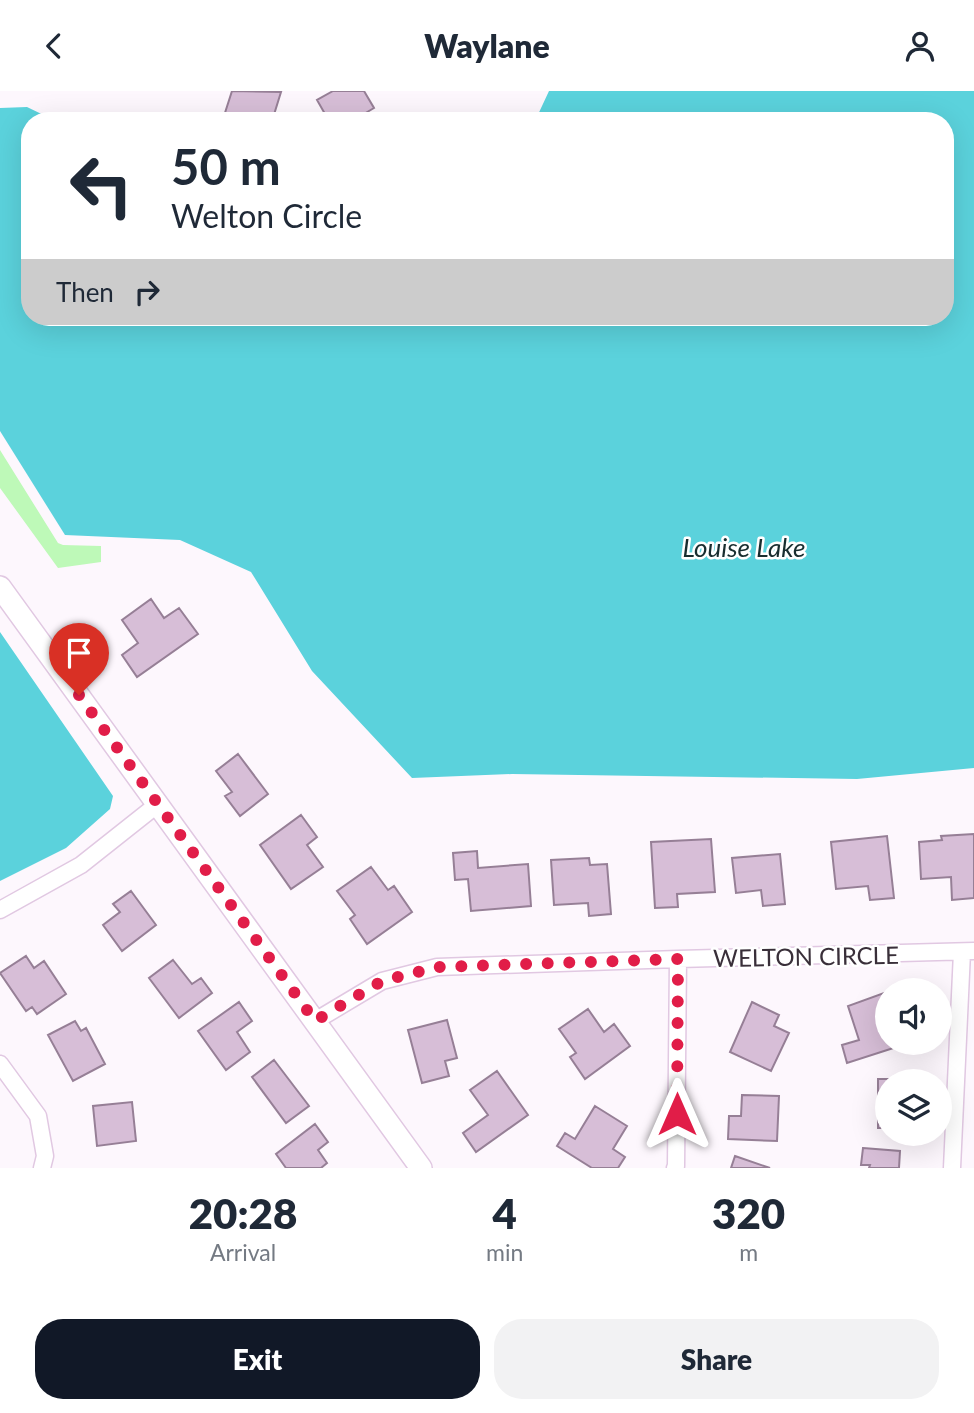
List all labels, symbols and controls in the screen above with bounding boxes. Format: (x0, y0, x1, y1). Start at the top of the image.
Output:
text: Waylane (424, 26, 550, 65)
icon: back (35, 27, 73, 65)
icon: person (901, 27, 939, 65)
text: 50 m (171, 137, 281, 195)
icon: left (56, 140, 147, 231)
text: Welton Circle (171, 196, 362, 235)
icon: right (128, 273, 166, 311)
text: Then (56, 276, 114, 308)
water label: Louise Lake (683, 531, 805, 563)
pin (49, 623, 109, 695)
icon: arrive (60, 634, 98, 672)
street label: WELTON CIRCLE (713, 940, 899, 972)
map controls (875, 978, 952, 1146)
button: sound (875, 978, 952, 1055)
button: layers (875, 1069, 952, 1146)
position arrow (640, 1077, 714, 1151)
text: 20:28 (189, 1188, 297, 1238)
text: 4 (493, 1188, 517, 1238)
text: 320 (712, 1188, 785, 1238)
text: Arrival (210, 1238, 276, 1266)
text: min (486, 1238, 523, 1266)
text: m (739, 1238, 758, 1266)
button: Exit (35, 1319, 480, 1399)
button: Share (494, 1319, 939, 1399)

